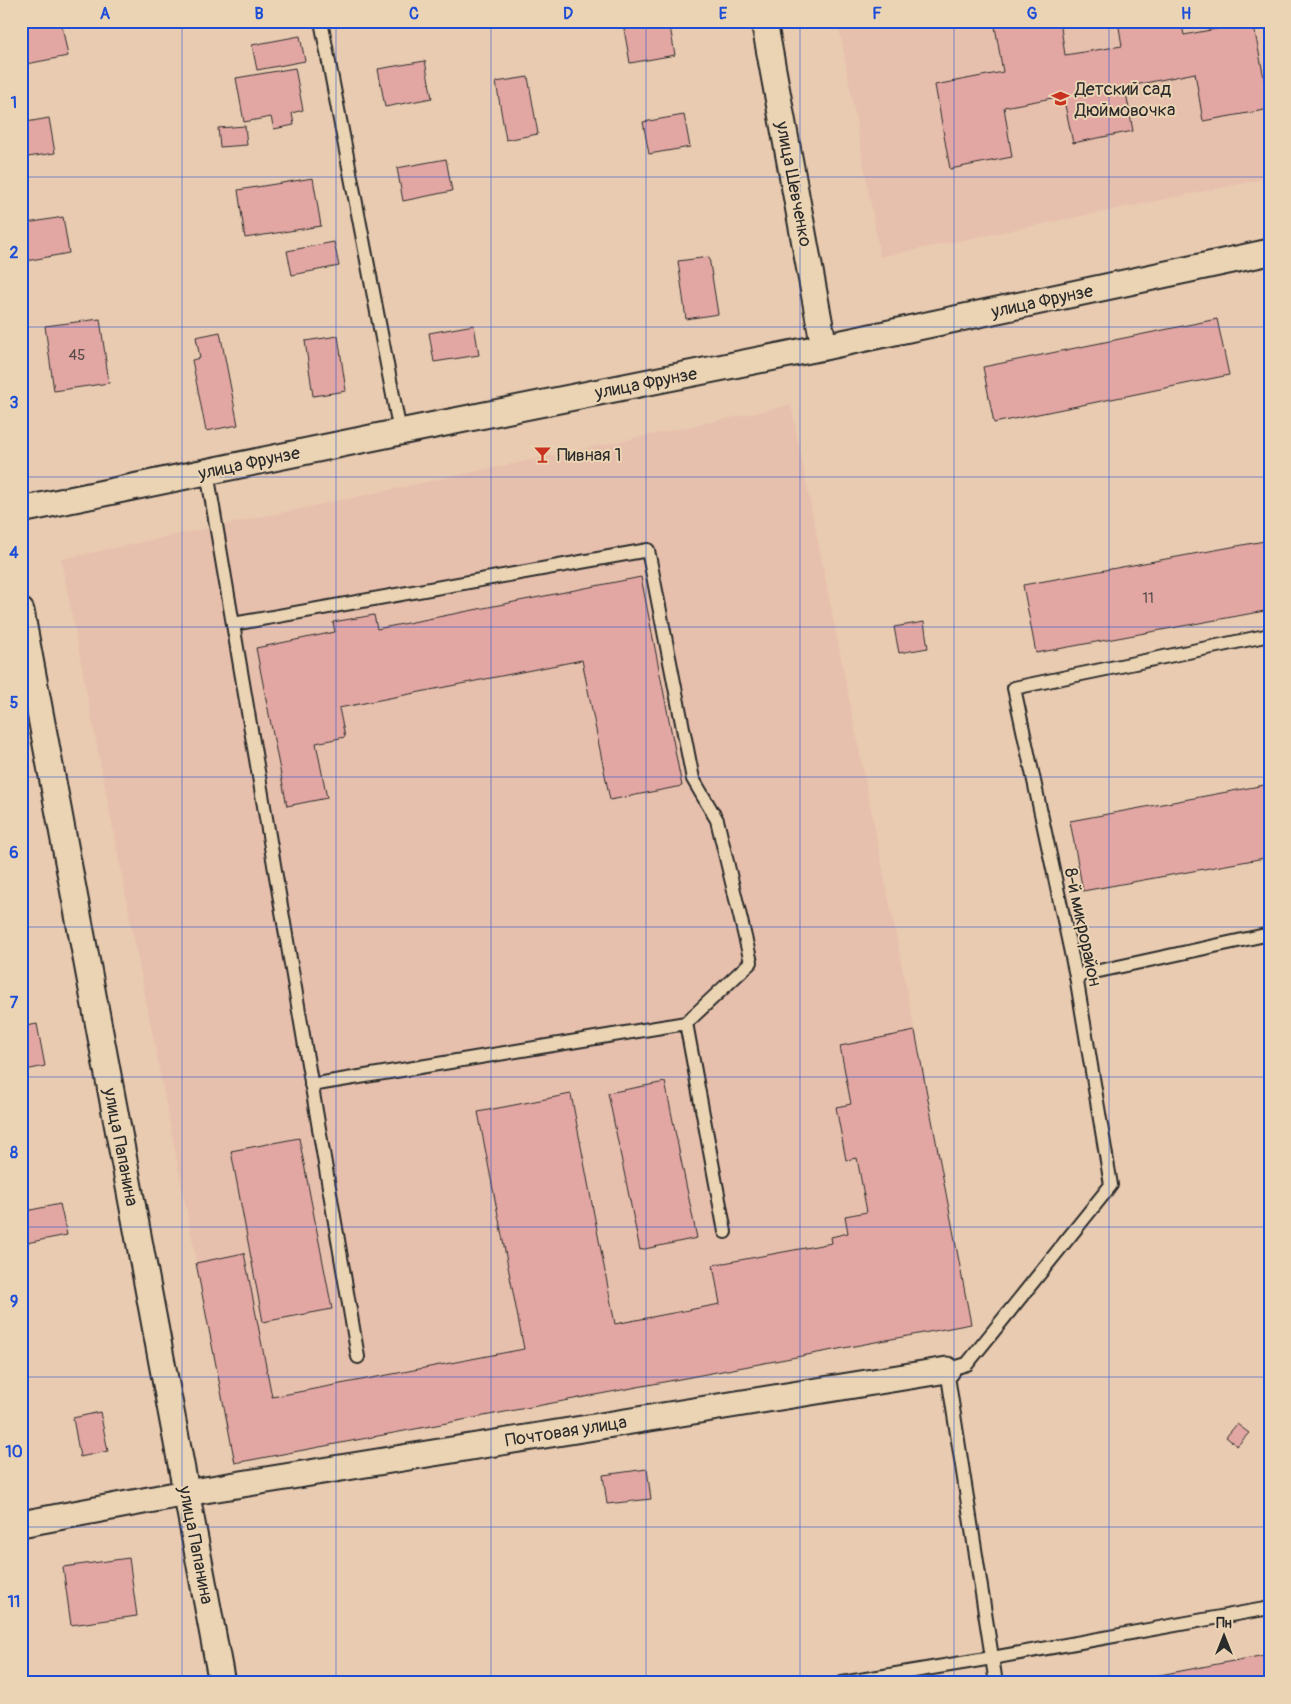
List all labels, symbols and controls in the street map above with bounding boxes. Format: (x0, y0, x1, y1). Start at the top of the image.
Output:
text: A (100, 4, 111, 24)
text: B (254, 4, 264, 24)
text: C (409, 4, 419, 24)
text: D (563, 4, 573, 24)
text: E (719, 4, 728, 24)
text: F (872, 4, 882, 24)
text: G (1027, 4, 1038, 24)
text: H (1181, 4, 1191, 24)
place label: Детский сад Дюймовочка (1074, 78, 1175, 122)
school or university icon: Детский сад Дюймовочка (1051, 89, 1071, 109)
text: 1 (11, 93, 17, 113)
street label: улица Шевченко (770, 119, 817, 249)
text: 2 (10, 243, 19, 263)
street label: улица Фрунзе (988, 279, 1095, 324)
house number: 45 (69, 346, 85, 365)
street label: улица Фрунзе (592, 362, 699, 405)
text: 3 (10, 393, 19, 413)
street label: улица Фрунзе (195, 441, 302, 486)
place label: Пивная 1 (557, 444, 621, 467)
bar icon: Пивная 1 (533, 445, 553, 465)
text: 4 (9, 543, 19, 563)
house number: 11 (1142, 589, 1154, 608)
text: 5 (10, 693, 19, 713)
text: 6 (9, 843, 19, 863)
street label: 8-й микрорайон (1059, 866, 1106, 989)
text: 7 (10, 993, 19, 1013)
street label: улица Папанина (98, 1085, 143, 1208)
text: 8 (10, 1143, 18, 1163)
text: 9 (10, 1292, 18, 1312)
street label: Почтовая улица (504, 1411, 628, 1452)
text: 10 (5, 1442, 23, 1462)
street label: улица Папанина (173, 1483, 218, 1606)
text: 11 (8, 1592, 20, 1612)
north arrow (1198, 1612, 1248, 1662)
text: Пн (1216, 1615, 1232, 1632)

